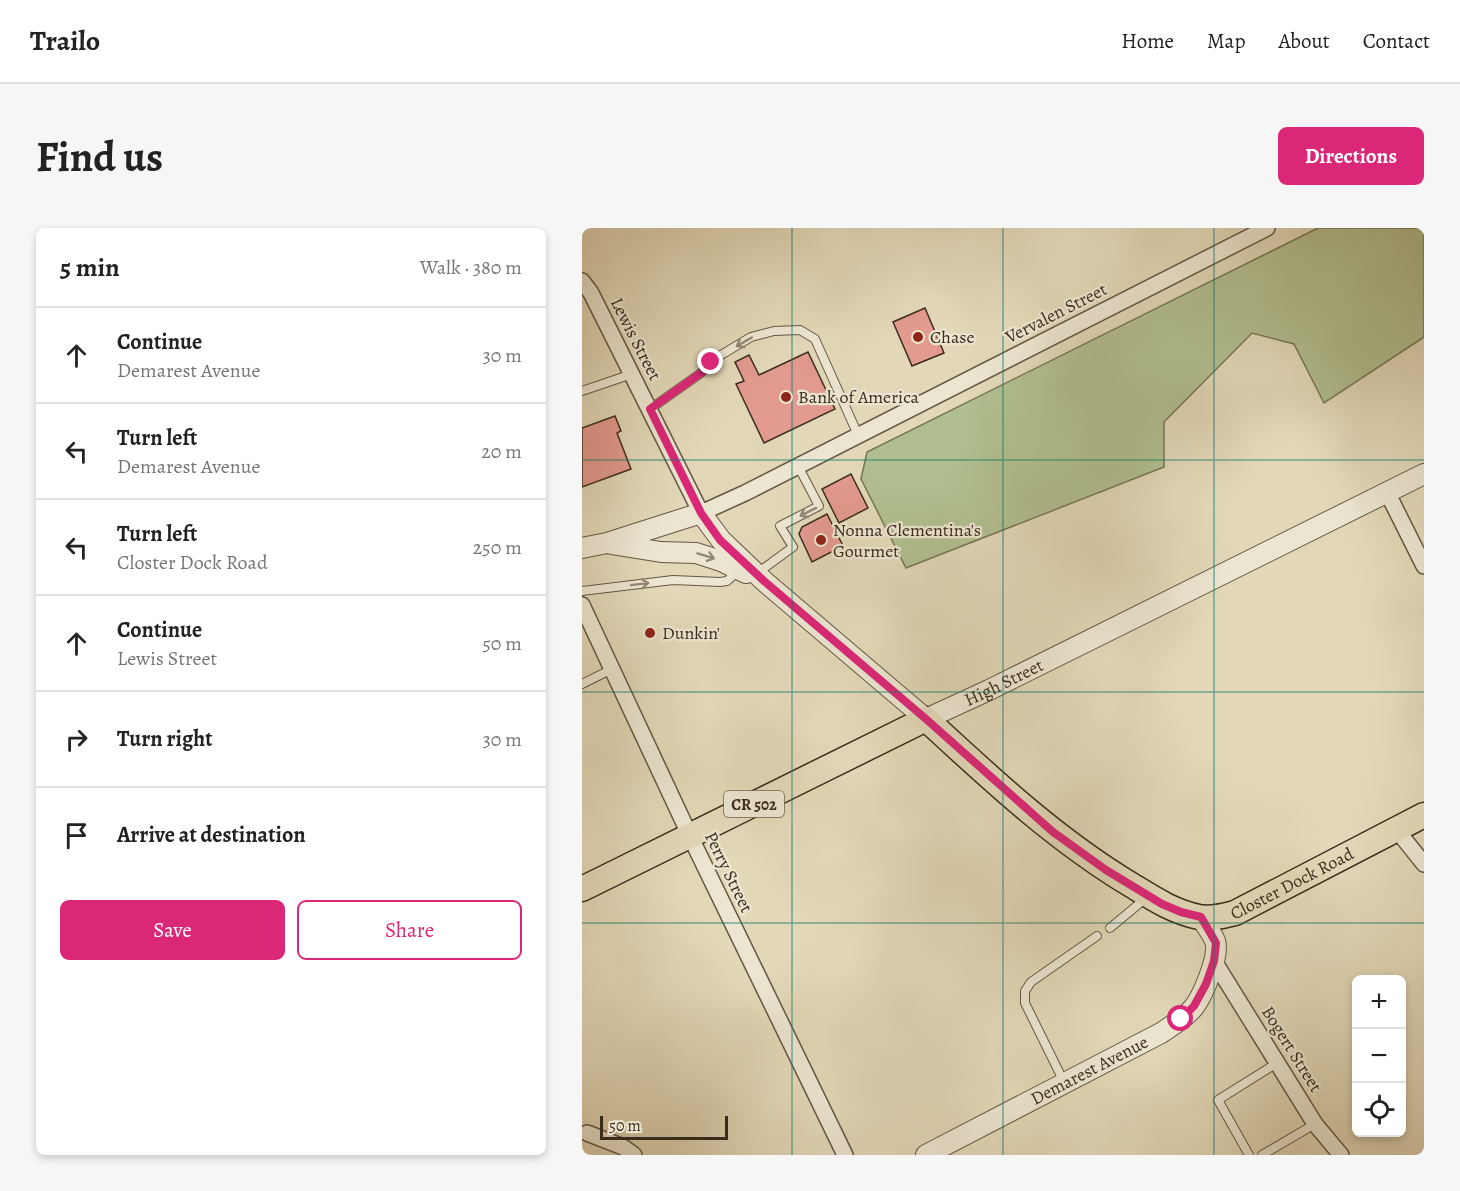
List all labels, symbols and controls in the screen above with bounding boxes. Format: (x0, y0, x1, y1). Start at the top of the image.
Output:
text: Trailo (30, 22, 100, 60)
text: Home (1121, 27, 1174, 55)
text: Map (1207, 27, 1245, 55)
text: About (1278, 27, 1330, 55)
text: Contact (1363, 27, 1430, 55)
button: Directions (1278, 127, 1424, 185)
text: Find us (36, 128, 163, 185)
text: 5 min (60, 250, 120, 285)
text: Walk · 380 m (420, 254, 522, 281)
street label: Vervalen Street (1000, 277, 1111, 349)
street label: Lewis Street (605, 293, 667, 385)
place label: Chase (930, 325, 975, 349)
text: Continue (117, 327, 202, 357)
marker: Chase (911, 330, 925, 344)
one-way arrow (736, 336, 753, 348)
icon: ahead (60, 339, 93, 372)
text: 30 m (482, 342, 522, 369)
route end (697, 348, 723, 374)
text: Demarest Avenue (117, 357, 261, 384)
place label: Bank of America (798, 385, 920, 409)
marker: Bank of America (779, 390, 793, 404)
text: Turn left (117, 423, 197, 453)
icon: left (60, 435, 93, 468)
text: 20 m (481, 438, 522, 465)
text: Demarest Avenue (117, 453, 261, 480)
one-way arrow (799, 507, 817, 518)
place label: Nonna Clementina's Gourmet (833, 518, 981, 563)
text: Turn left (117, 519, 197, 549)
icon: left (60, 531, 93, 564)
marker: Nonna Clementina's Gourmet (814, 533, 828, 547)
text: 250 m (473, 534, 522, 561)
text: Closter Dock Road (117, 549, 268, 576)
one-way arrow (697, 551, 716, 562)
one-way arrow (630, 578, 650, 589)
text: Continue (117, 615, 202, 645)
place label: Dunkin' (662, 621, 720, 645)
marker: Dunkin' (643, 626, 657, 640)
icon: ahead (60, 627, 93, 660)
text: 50 m (482, 630, 522, 657)
text: Lewis Street (117, 645, 217, 672)
street label: High Street (960, 653, 1047, 712)
icon: right (60, 723, 93, 756)
text: Turn right (117, 724, 213, 754)
text: 30 m (482, 726, 522, 753)
road number: CR 502 (724, 791, 784, 817)
icon: arrive (60, 819, 93, 852)
text: Arrive at destination (117, 820, 306, 850)
street label: Perry Street (699, 828, 759, 916)
street label: Closter Dock Road (1226, 841, 1358, 925)
button: Save (60, 900, 285, 960)
button: Share (297, 900, 522, 960)
map controls (1352, 975, 1406, 1137)
button: + (1352, 975, 1406, 1029)
street label: Bogert Street (1256, 1001, 1328, 1097)
route start (1167, 1005, 1193, 1031)
button: − (1352, 1029, 1406, 1083)
street label: Demarest Avenue (1026, 1030, 1152, 1111)
button: locate (1352, 1083, 1406, 1137)
scale bar (600, 1113, 728, 1140)
text: 50 m (609, 1115, 641, 1137)

